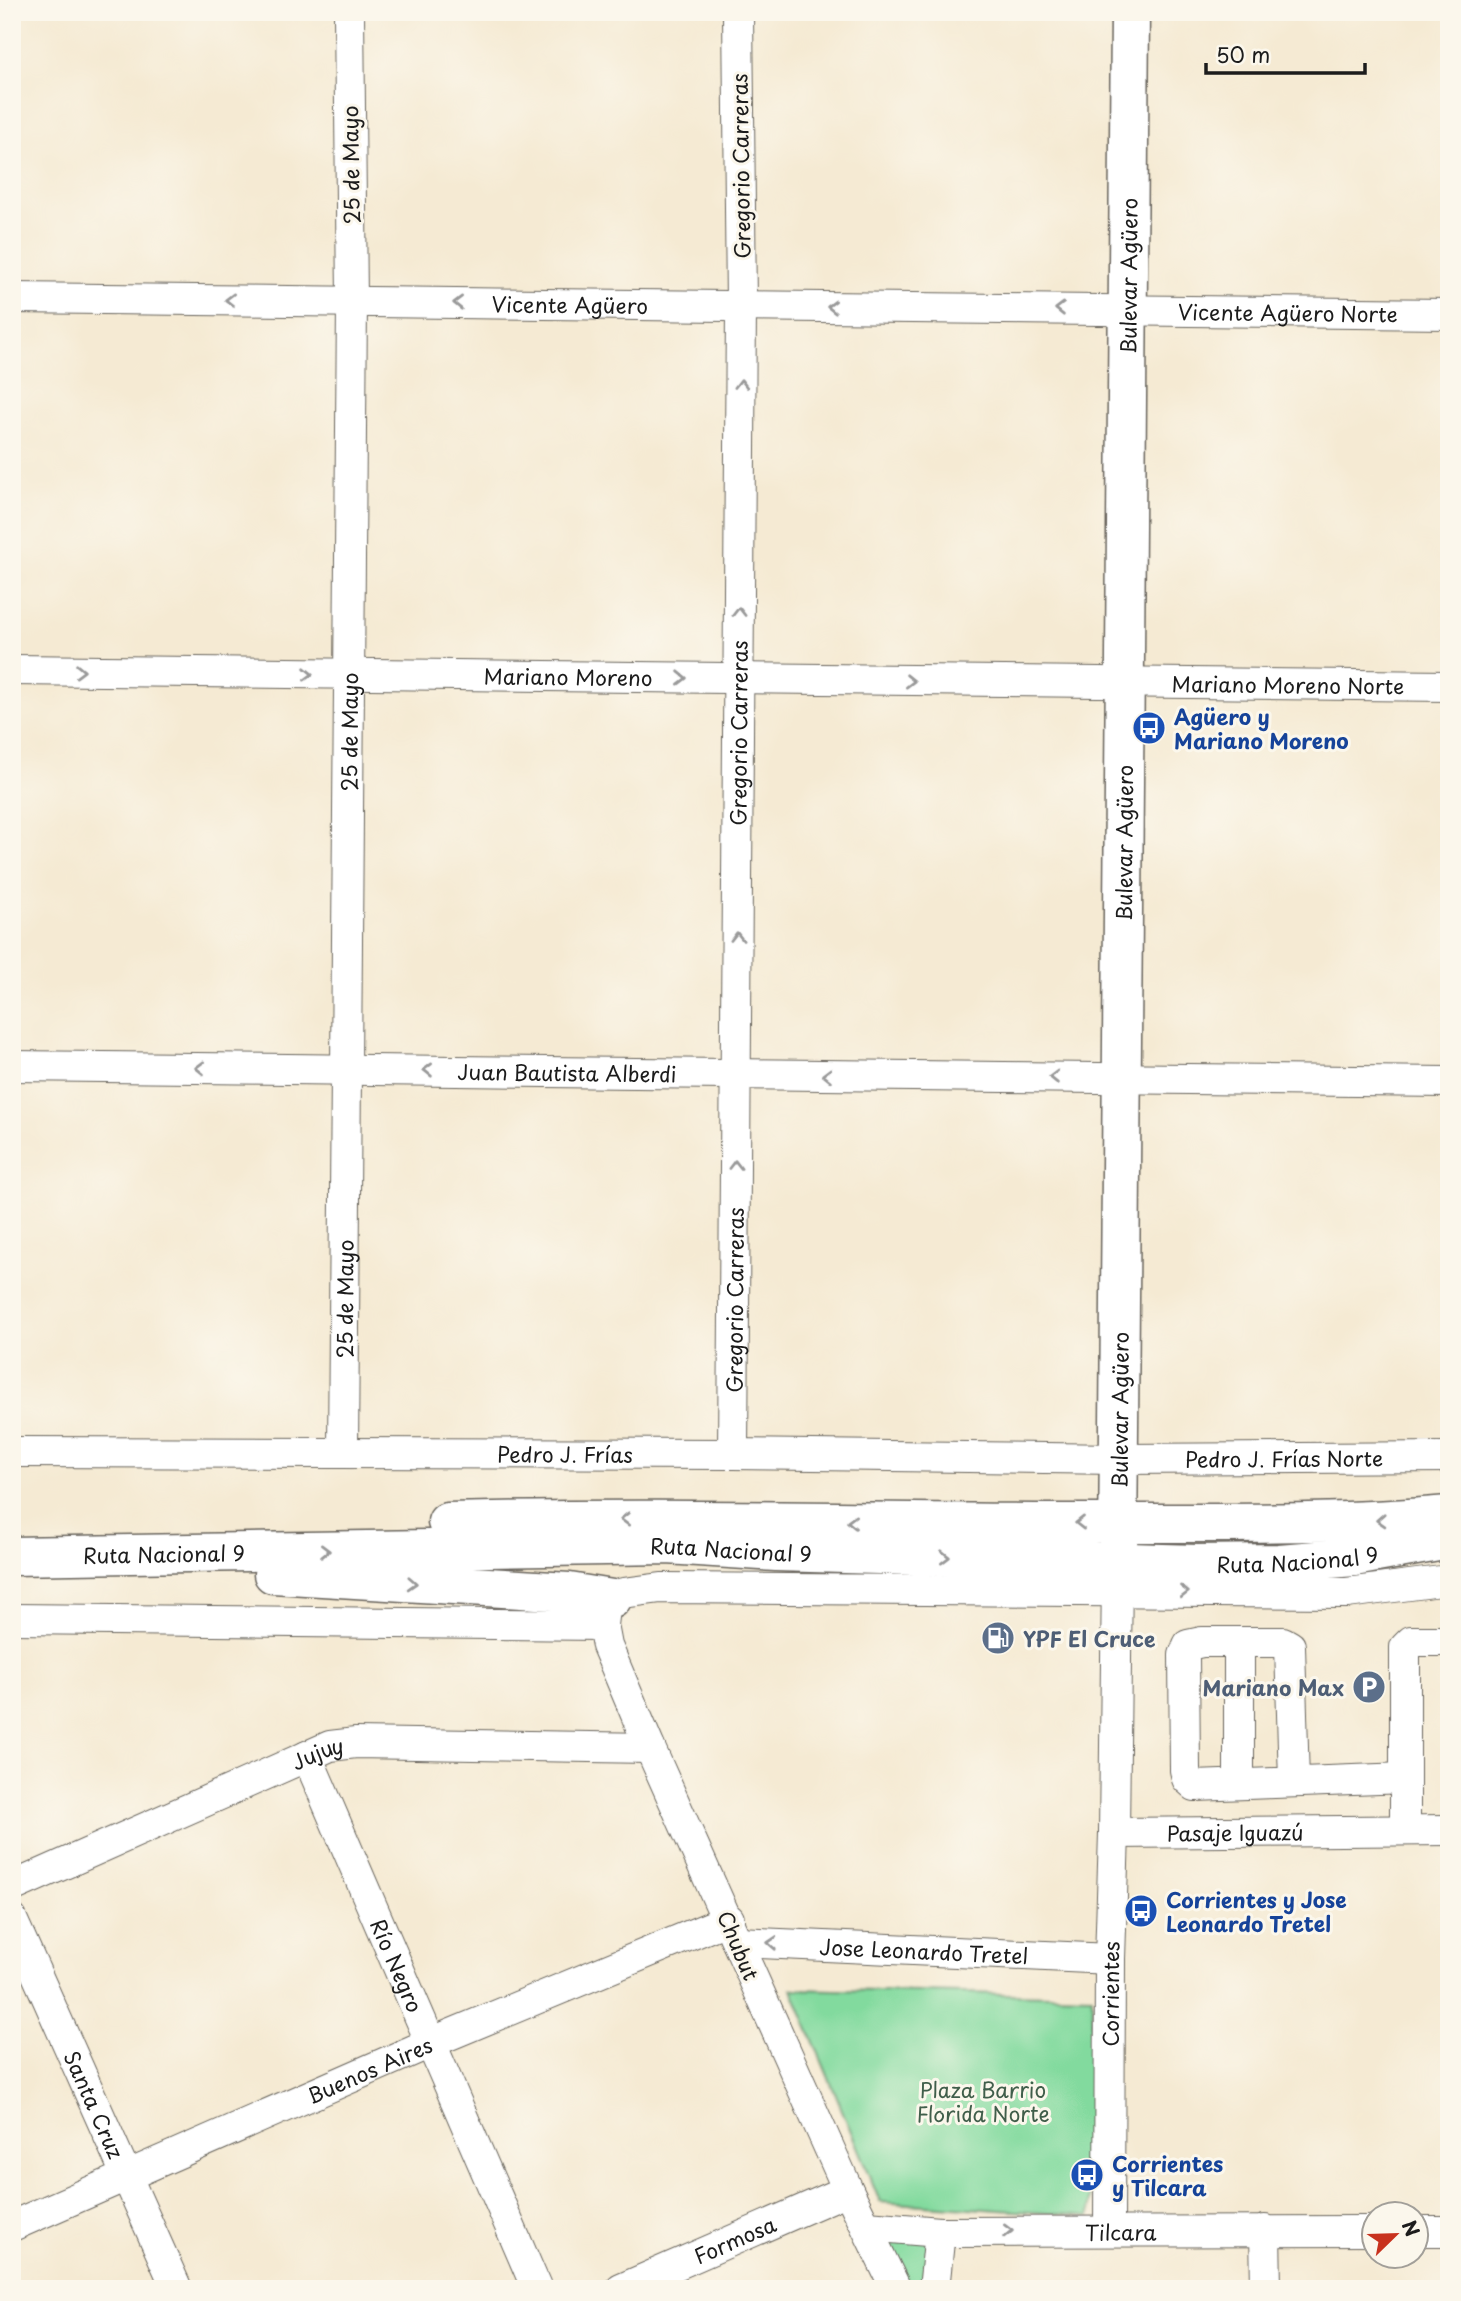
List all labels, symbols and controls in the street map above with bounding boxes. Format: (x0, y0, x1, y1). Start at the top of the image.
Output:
scale bar (1206, 32, 1365, 76)
text: 50 m (1216, 38, 1270, 70)
street label: Gregorio Carreras (722, 73, 758, 259)
street label: 25 de Mayo (333, 105, 367, 225)
street label: Bulevar Agüero (1111, 198, 1145, 354)
street label: Vicente Agüero (492, 287, 648, 321)
one-way arrow (224, 292, 235, 308)
one-way arrow (452, 295, 462, 311)
street label: Vicente Agüero Norte (1178, 295, 1398, 329)
one-way arrow (826, 299, 837, 315)
one-way arrow (1054, 301, 1064, 317)
one-way arrow (733, 379, 749, 389)
one-way arrow (731, 606, 747, 617)
street label: Gregorio Carreras (721, 640, 755, 826)
street label: Mariano Moreno (483, 659, 653, 693)
one-way arrow (76, 663, 86, 679)
one-way arrow (303, 666, 314, 682)
street label: Mariano Moreno Norte (1172, 667, 1404, 701)
one-way arrow (678, 670, 688, 686)
street label: 25 de Mayo (332, 672, 365, 792)
one-way arrow (905, 673, 916, 688)
place label: Agüero y Mariano Moreno (1174, 700, 1349, 756)
bus stop icon: Agüero y Mariano Moreno (1130, 709, 1168, 747)
street label: Bulevar Agüero (1107, 765, 1140, 921)
one-way arrow (729, 932, 745, 942)
street label: Juan Bautista Alberdi (457, 1055, 677, 1089)
one-way arrow (194, 1060, 205, 1076)
one-way arrow (422, 1063, 433, 1078)
one-way arrow (821, 1067, 831, 1083)
one-way arrow (1048, 1070, 1059, 1085)
one-way arrow (727, 1159, 743, 1170)
street label: Gregorio Carreras (717, 1207, 751, 1393)
street label: 25 de Mayo (328, 1239, 361, 1359)
street label: Bulevar Agüero (1103, 1332, 1136, 1488)
street label: Pedro J. Frías (497, 1437, 633, 1470)
street label: Pedro J. Frías Norte (1185, 1441, 1383, 1475)
one-way arrow (619, 1511, 630, 1527)
one-way arrow (1375, 1512, 1386, 1527)
one-way arrow (847, 1514, 858, 1529)
one-way arrow (1074, 1515, 1085, 1531)
street label: Ruta Nacional 9 (650, 1529, 812, 1569)
street label: Ruta Nacional 9 (83, 1536, 245, 1571)
street label: Ruta Nacional 9 (1216, 1537, 1381, 1580)
one-way arrow (320, 1543, 331, 1558)
one-way arrow (939, 1549, 950, 1564)
one-way arrow (407, 1575, 418, 1590)
one-way arrow (1180, 1584, 1190, 1600)
fuel station icon: YPF El Cruce (979, 1619, 1017, 1657)
place label: YPF El Cruce (1023, 1622, 1155, 1654)
parking icon: Mariano Max (1350, 1668, 1388, 1706)
place label: Mariano Max (1203, 1671, 1344, 1703)
street label: Jujuy (286, 1729, 345, 1777)
street label: Pasaje Iguazú (1166, 1815, 1304, 1849)
place label: Corrientes y Jose Leonardo Tretel (1166, 1883, 1347, 1939)
bus stop icon: Corrientes y Jose Leonardo Tretel (1122, 1892, 1160, 1930)
street label: Chubut (710, 1905, 768, 1985)
street label: Río Negro (363, 1913, 432, 2017)
street label: Jose Leonardo Tretel (819, 1930, 1029, 1971)
one-way arrow (766, 1936, 777, 1951)
street label: Corrientes (1094, 1941, 1127, 2047)
street label: Buenos Aires (301, 2028, 437, 2111)
street label: Santa Cruz (57, 2045, 133, 2164)
park label: Plaza Barrio Florida Norte (916, 2073, 1050, 2129)
place label: Corrientes y Tilcara (1112, 2147, 1223, 2203)
bus stop icon: Corrientes y Tilcara (1068, 2156, 1106, 2194)
north arrow (1360, 2200, 1430, 2270)
street label: Formosa (689, 2207, 781, 2271)
street label: Tilcara (1085, 2215, 1157, 2248)
text: N (1396, 2216, 1427, 2240)
one-way arrow (1003, 2223, 1014, 2239)

